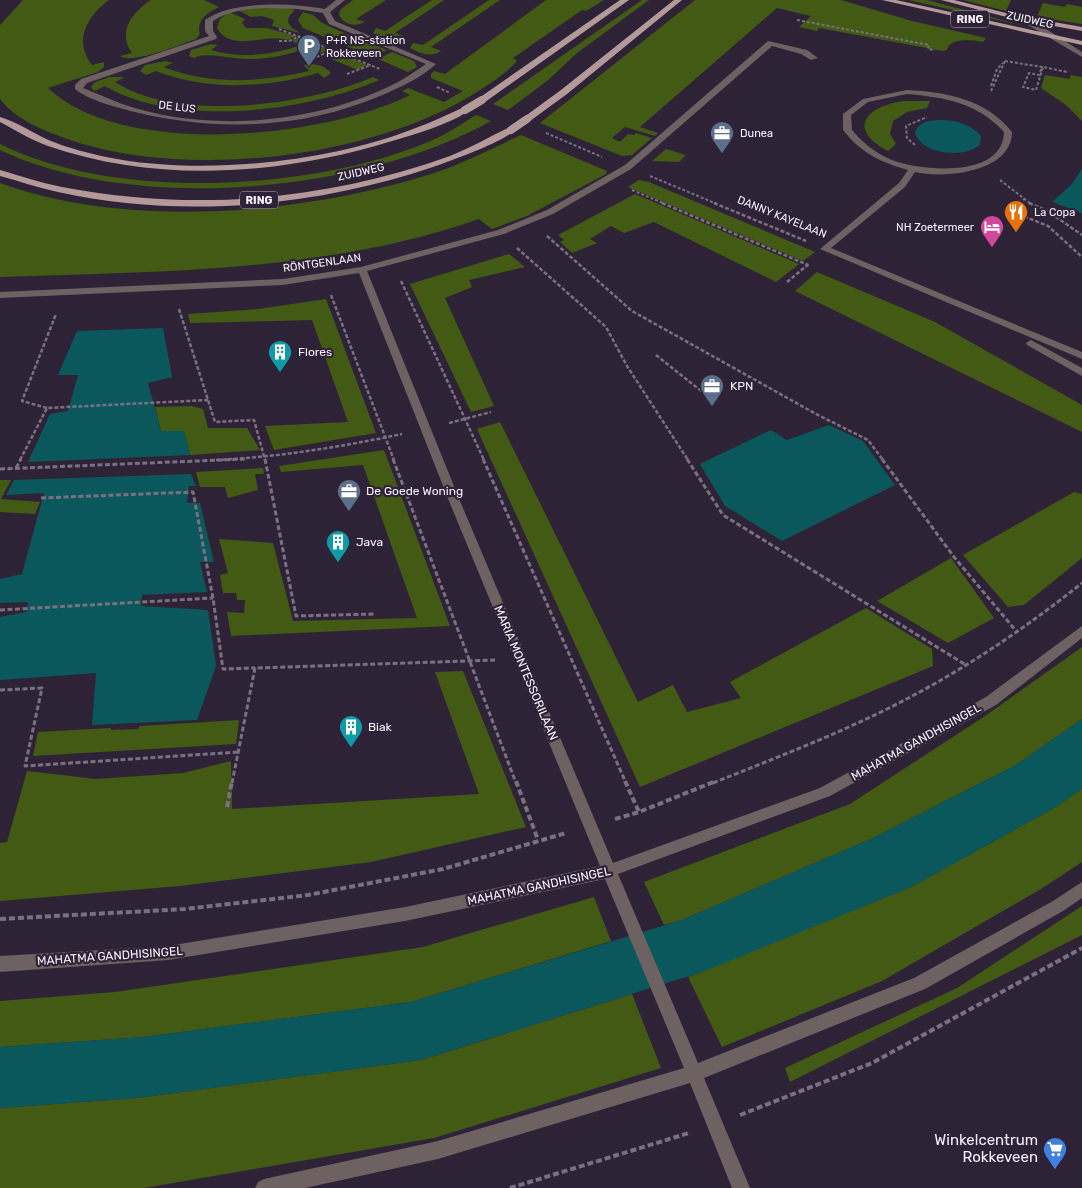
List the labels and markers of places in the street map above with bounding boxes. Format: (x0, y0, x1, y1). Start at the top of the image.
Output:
parking icon: P+R NS-station Rokkeveen (296, 33, 322, 67)
place label: P+R NS-station Rokkeveen (326, 34, 405, 60)
office icon: Dunea (709, 120, 735, 154)
place label: Dunea (740, 127, 773, 140)
restaurant icon: La Copa (1003, 199, 1029, 233)
place label: La Copa (1034, 206, 1075, 219)
hotel icon: NH Zoetermeer (979, 214, 1005, 248)
place label: NH Zoetermeer (896, 221, 975, 234)
building icon: Flores (267, 339, 293, 373)
place label: Flores (298, 345, 332, 359)
office icon: KPN (699, 373, 725, 407)
place label: KPN (730, 379, 753, 393)
office icon: De Goede Woning (336, 478, 362, 512)
place label: De Goede Woning (366, 484, 463, 498)
building icon: Java (325, 529, 351, 563)
place label: Java (356, 535, 383, 549)
building icon: Biak (338, 714, 364, 748)
place label: Biak (368, 720, 393, 734)
place label: Winkelcentrum Rokkeveen (934, 1131, 1038, 1166)
supermarket icon: Winkelcentrum Rokkeveen (1042, 1136, 1068, 1170)

